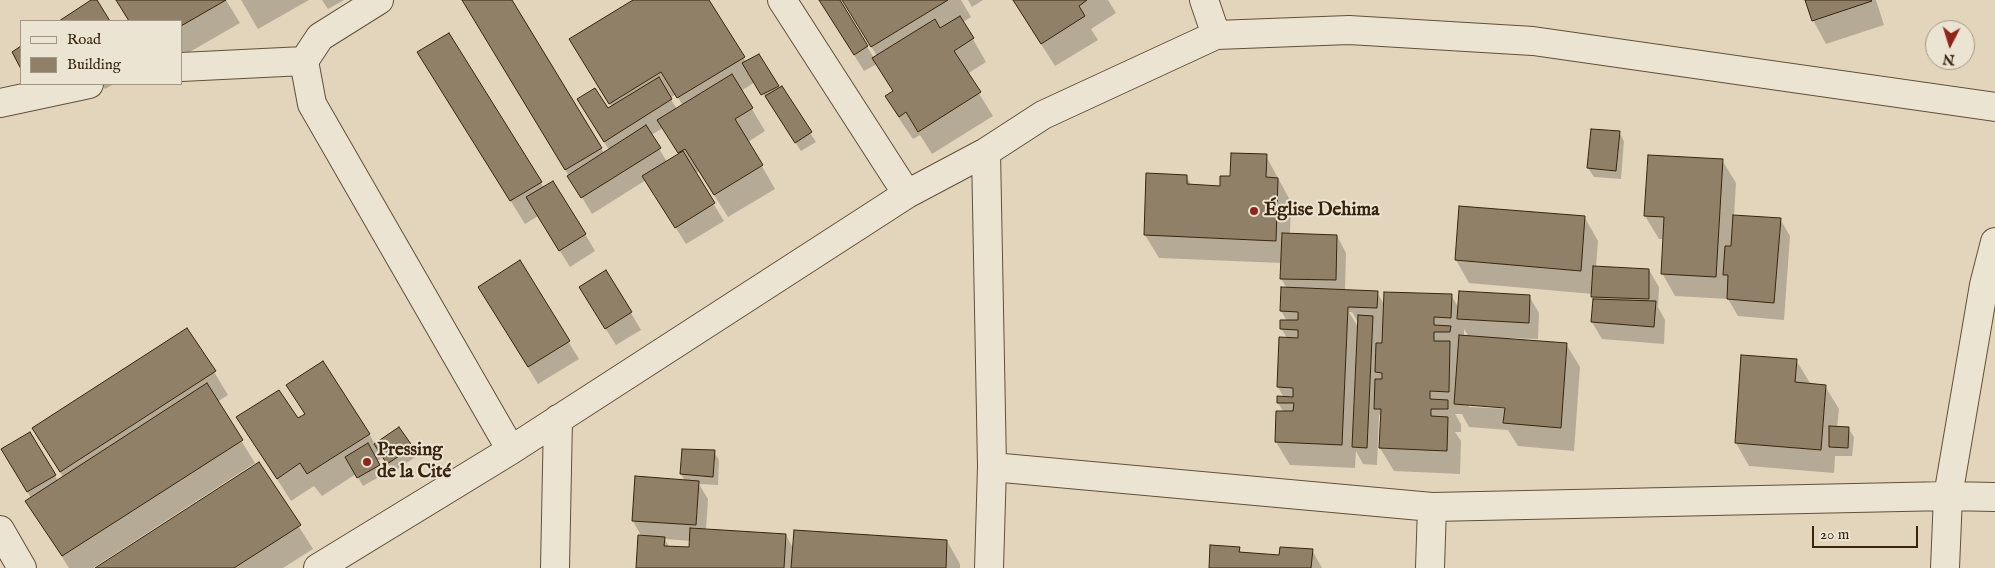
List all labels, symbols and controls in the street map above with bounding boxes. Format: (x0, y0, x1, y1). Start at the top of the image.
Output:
legend (20, 20, 182, 85)
north arrow (1925, 20, 1975, 70)
text: Road (67, 30, 101, 49)
text: N (1942, 49, 1956, 68)
text: Building (67, 55, 121, 74)
place label: Église Dehima (1264, 200, 1379, 222)
marker: Église Dehima (1248, 205, 1260, 217)
place label: Pressing de la Cité (377, 440, 451, 484)
marker: Pressing de la Cité (361, 456, 373, 468)
scale bar (1815, 516, 1921, 548)
text: 20 m (1820, 525, 1849, 544)

